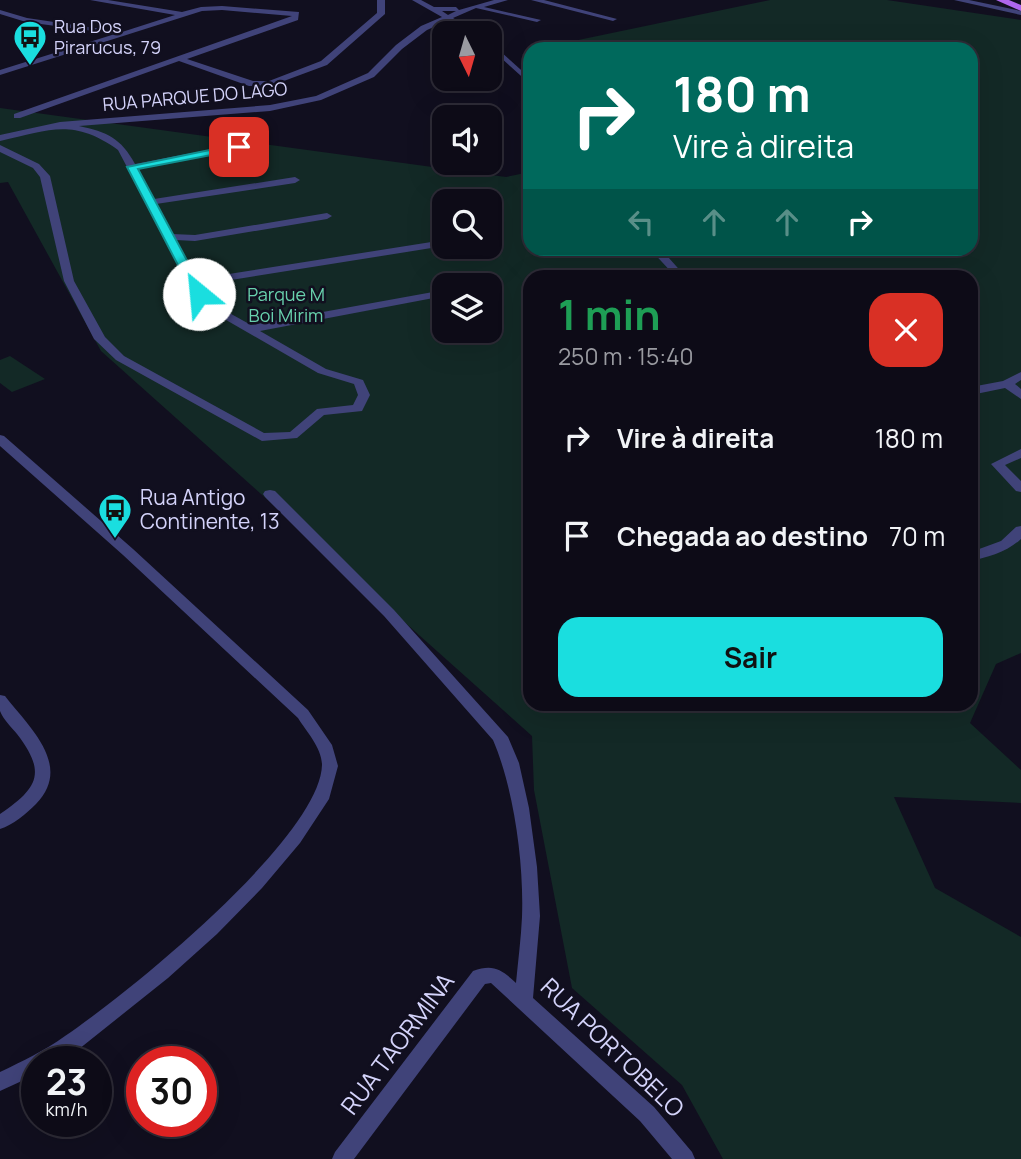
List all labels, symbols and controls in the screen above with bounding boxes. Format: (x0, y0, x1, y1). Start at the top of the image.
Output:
place label: Rua Dos Pirarucus, 79 (54, 14, 161, 59)
bus stop icon: Rua Dos Pirarucus, 79 (11, 18, 49, 67)
north arrow (432, 21, 502, 91)
map controls (432, 21, 502, 343)
text: 180 m (673, 60, 811, 127)
icon: right (558, 70, 649, 161)
street label: RUA PARQUE DO LAGO (102, 76, 288, 116)
button: sound (432, 105, 502, 175)
pin (209, 117, 269, 177)
text: Vire à direita (673, 124, 854, 168)
icon: arrive (220, 128, 258, 166)
button: search (432, 189, 502, 259)
icon: left (622, 203, 660, 241)
icon: ahead (695, 203, 733, 241)
icon: ahead (768, 203, 806, 241)
icon: right (841, 203, 879, 241)
position arrow (162, 257, 236, 331)
button: layers (432, 273, 502, 343)
park label: Parque M Boi Mirim (247, 282, 325, 327)
text: 1 min (558, 285, 661, 343)
button: close (869, 293, 943, 367)
text: 250 m · 15:40 (558, 340, 694, 372)
icon: right (558, 419, 596, 457)
text: Vire à direita (617, 420, 774, 456)
text: 180 m (875, 420, 943, 456)
place label: Rua Antigo Continente, 13 (140, 483, 280, 535)
bus stop icon: Rua Antigo Continente, 13 (96, 491, 134, 540)
icon: arrive (558, 517, 596, 555)
text: Chegada ao destino (617, 518, 868, 554)
text: 70 m (889, 518, 945, 554)
button: Sair (558, 617, 943, 697)
street label: RUA TAORMINA (333, 965, 461, 1121)
street label: RUA PORTOBELO (534, 970, 692, 1124)
speed limit sign: 30 (126, 1046, 217, 1137)
text: 23 (46, 1058, 87, 1106)
text: km/h (46, 1097, 87, 1121)

